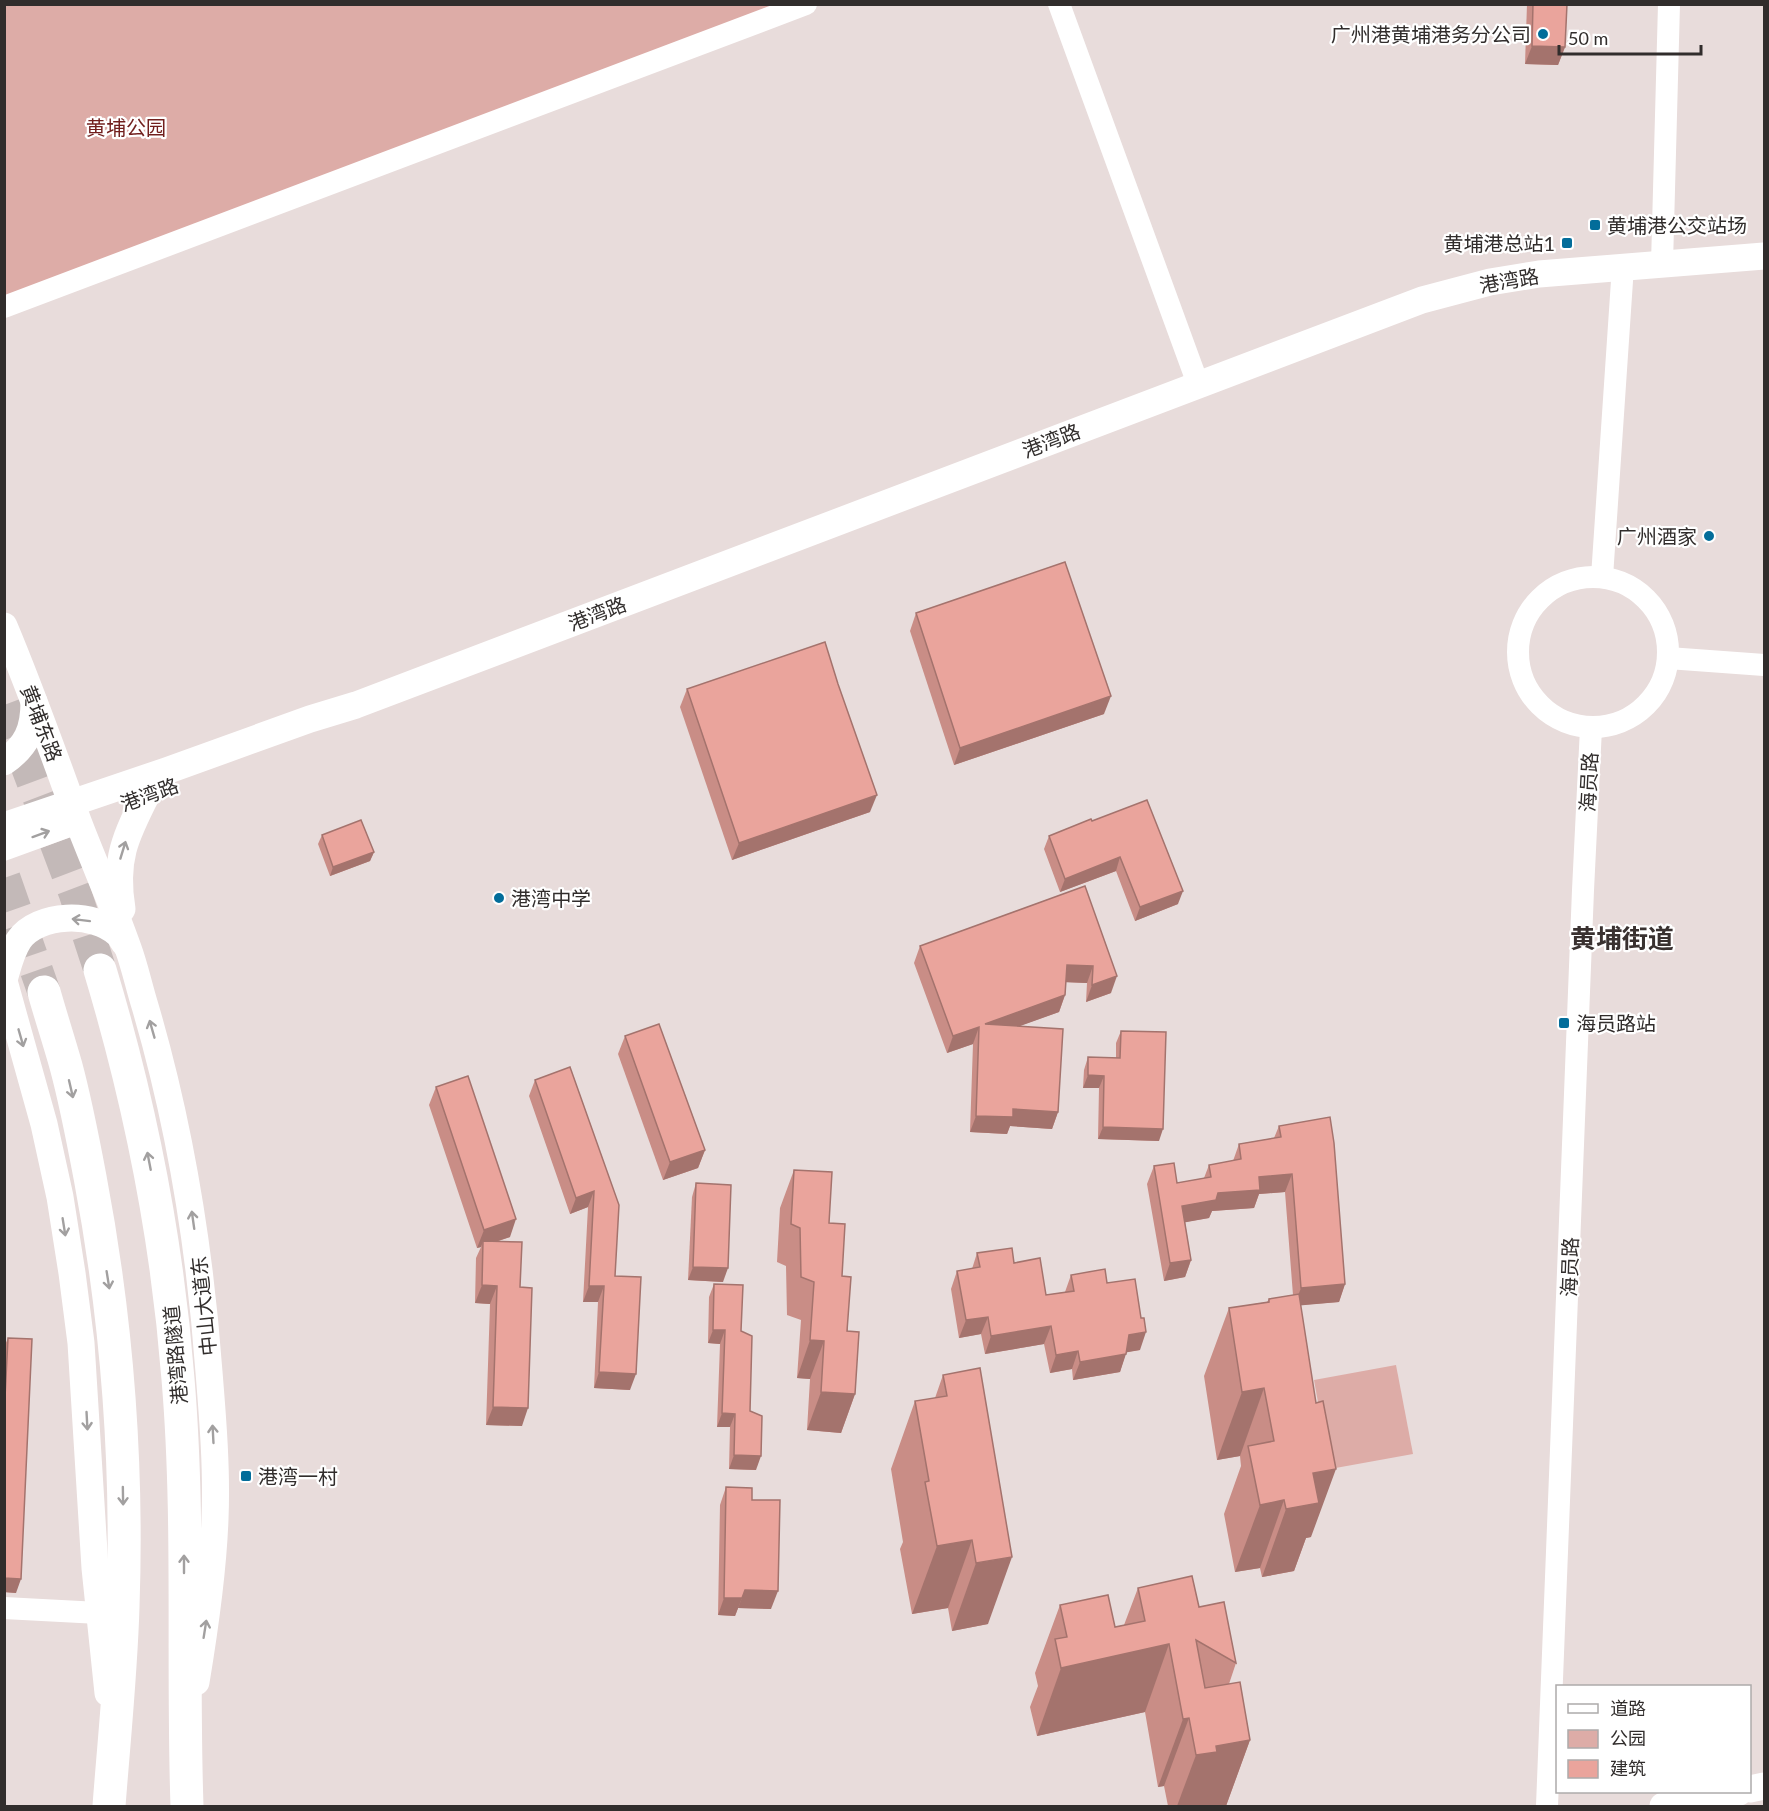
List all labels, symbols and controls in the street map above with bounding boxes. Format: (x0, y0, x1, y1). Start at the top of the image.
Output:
scale bar (1559, 18, 1702, 56)
place label: 广州港黄埔港务分公司 (1331, 22, 1531, 46)
marker: 广州港黄埔港务分公司 (1536, 27, 1550, 41)
text: 50 m (1568, 27, 1608, 49)
park label: 黄埔公园 (86, 115, 166, 139)
place label: 黄埔港公交站场 (1607, 213, 1747, 237)
marker: 黄埔港公交站场 (1588, 218, 1602, 232)
place label: 黄埔港总站1 (1443, 231, 1555, 255)
marker: 黄埔港总站1 (1560, 236, 1574, 250)
street label: 港湾路 (1477, 263, 1541, 297)
street label: 港湾路 (1019, 418, 1083, 462)
place label: 广州酒家 (1617, 524, 1697, 548)
marker: 广州酒家 (1702, 529, 1716, 543)
street label: 港湾路 (565, 591, 629, 635)
street label: 黄埔东路 (16, 681, 68, 765)
street label: 海员路 (1574, 751, 1602, 813)
street label: 港湾路 (117, 772, 181, 816)
one-way arrow (32, 827, 50, 838)
one-way arrow (118, 841, 129, 860)
place label: 港湾中学 (511, 886, 591, 910)
marker: 港湾中学 (492, 891, 506, 905)
one-way arrow (72, 914, 91, 925)
district label: 黄埔街道 (1570, 922, 1674, 954)
place label: 海员路站 (1576, 1011, 1656, 1035)
marker: 海员路站 (1557, 1016, 1571, 1030)
one-way arrow (146, 1020, 157, 1039)
one-way arrow (15, 1028, 27, 1047)
one-way arrow (66, 1079, 78, 1098)
one-way arrow (143, 1152, 154, 1172)
one-way arrow (187, 1210, 198, 1230)
one-way arrow (59, 1217, 70, 1237)
street label: 海员路 (1556, 1237, 1582, 1297)
street label: 中山大道东 (186, 1255, 220, 1357)
one-way arrow (102, 1270, 113, 1290)
street label: 港湾路隧道 (159, 1304, 191, 1406)
one-way arrow (81, 1411, 92, 1430)
one-way arrow (207, 1425, 218, 1445)
place label: 港湾一村 (258, 1464, 338, 1488)
marker: 港湾一村 (239, 1469, 253, 1483)
one-way arrow (117, 1485, 129, 1505)
one-way arrow (178, 1555, 190, 1575)
one-way arrow (199, 1619, 210, 1639)
legend (1556, 1685, 1751, 1793)
text: 道路 (1610, 1697, 1646, 1719)
text: 公园 (1610, 1727, 1646, 1749)
text: 建筑 (1610, 1757, 1646, 1779)

